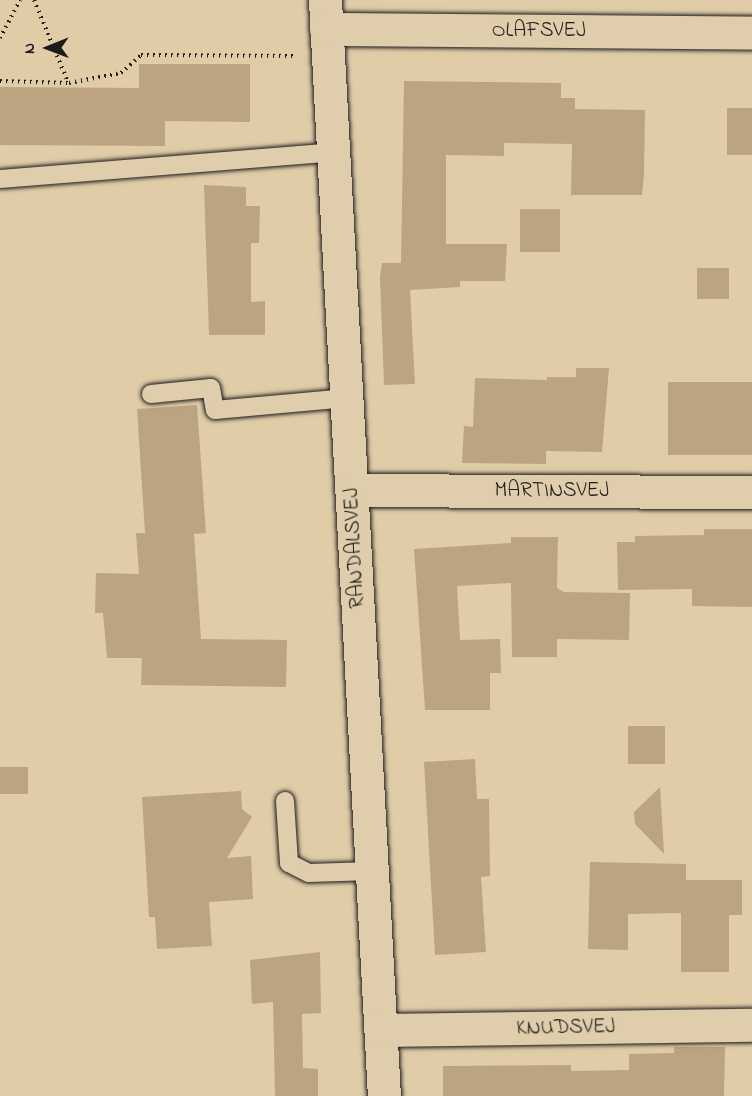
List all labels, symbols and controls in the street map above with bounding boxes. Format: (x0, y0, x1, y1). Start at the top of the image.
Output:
north arrow (18, 18, 78, 78)
street label: OLAFSVEJ (492, 18, 586, 44)
text: N (18, 43, 42, 54)
street label: MARTINSVEJ (495, 478, 609, 504)
street label: RANDALSVEJ (339, 487, 371, 609)
street label: KNUDSVEJ (516, 1015, 616, 1041)

